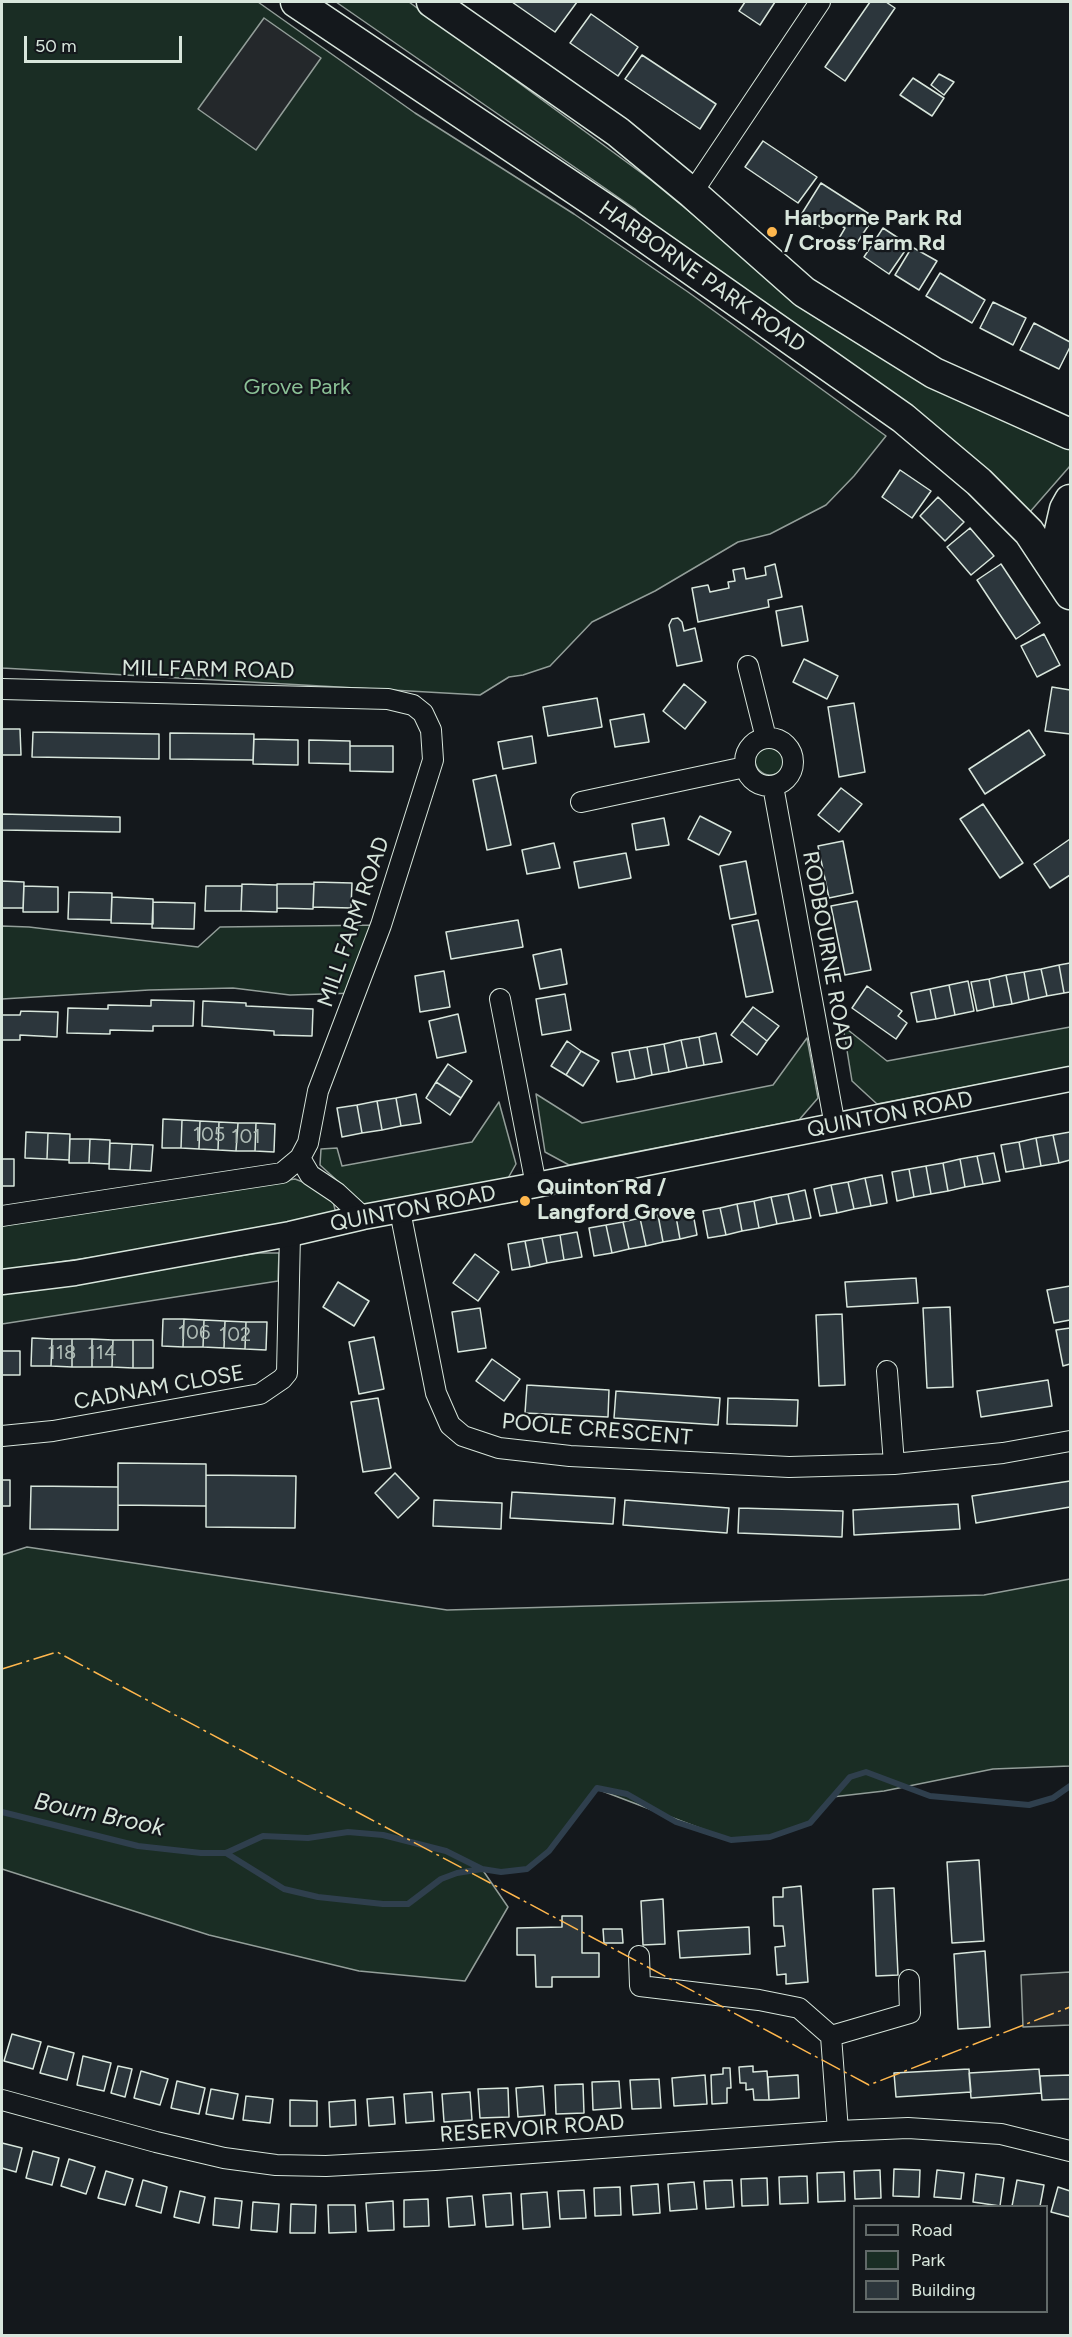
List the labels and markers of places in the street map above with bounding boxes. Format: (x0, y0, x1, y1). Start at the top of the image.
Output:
place label: Harborne Park Rd / Cross Farm Rd (784, 206, 962, 258)
marker: Harborne Park Rd / Cross Farm Rd (765, 225, 779, 239)
place label: Quinton Rd / Langford Grove (537, 1175, 695, 1226)
marker: Quinton Rd / Langford Grove (518, 1194, 532, 1208)

